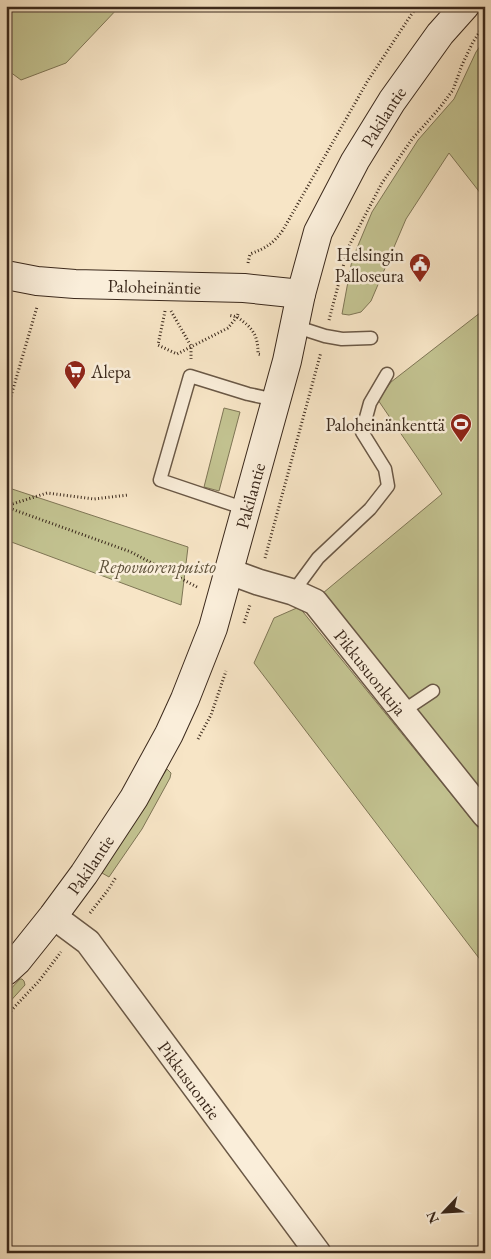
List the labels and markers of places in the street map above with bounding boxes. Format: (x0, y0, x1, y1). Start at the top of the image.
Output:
place label: Helsingin Palloseura (335, 243, 405, 287)
public building icon: Helsingin Palloseura (408, 252, 432, 283)
supermarket icon: Alepa (63, 359, 87, 390)
place label: Alepa (90, 360, 132, 383)
sports icon: Paloheinänkenttä (449, 412, 473, 443)
place label: Paloheinänkenttä (325, 413, 446, 436)

